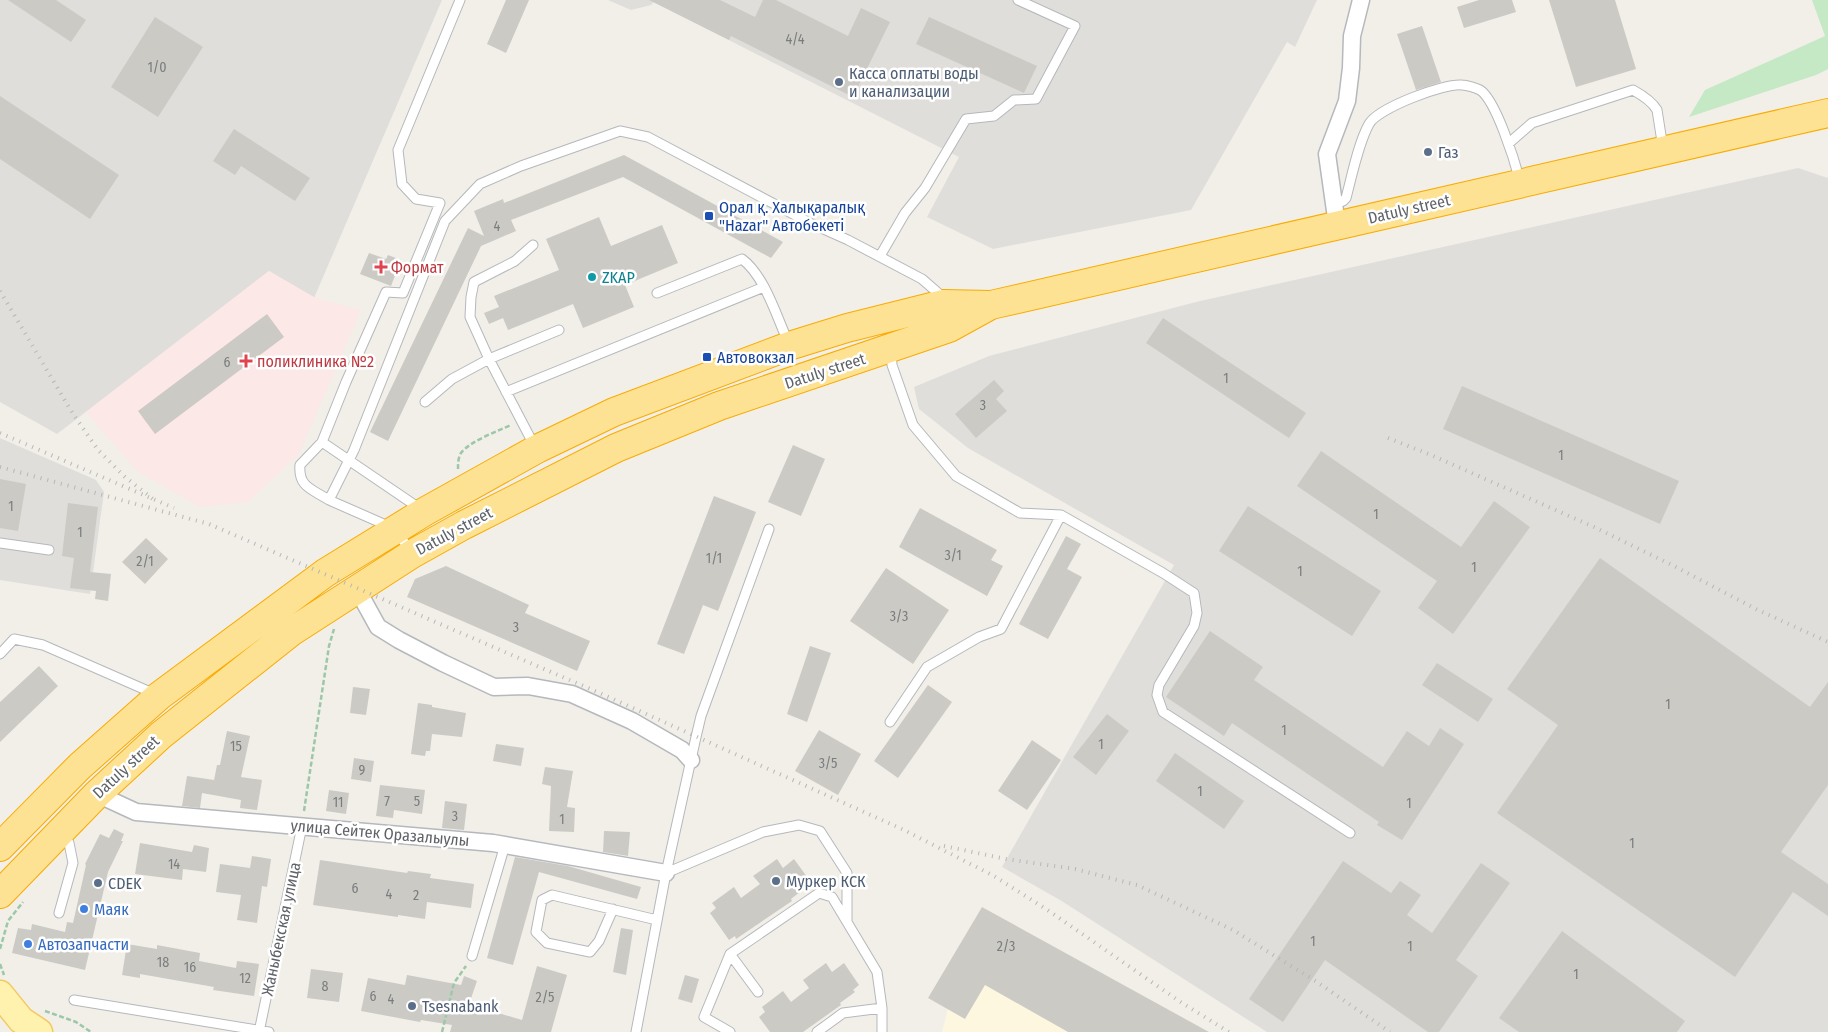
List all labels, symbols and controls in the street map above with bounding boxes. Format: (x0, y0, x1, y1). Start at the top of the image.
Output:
house number: 4/4 (785, 31, 805, 48)
house number: 1/0 (147, 59, 167, 76)
place label: Касса оплаты воды и канализации (849, 64, 979, 101)
marker: Касса оплаты воды и канализации (833, 76, 845, 88)
place label: Газ (1438, 143, 1459, 162)
marker: Газ (1422, 146, 1434, 158)
street label: Datuly street (1366, 190, 1453, 228)
place label: Орал қ. Халықаралық "Hazar" Автобекеті (719, 198, 865, 235)
marker: Орал қ. Халықаралық "Hazar" Автобекеті (703, 210, 715, 222)
house number: 4 (494, 218, 501, 235)
place label: Формат (391, 258, 444, 277)
marker: Формат (375, 261, 387, 273)
place label: ZKAP (602, 268, 635, 287)
marker: ZKAP (586, 271, 598, 283)
place label: Автовокзал (717, 348, 795, 367)
street label: Datuly street (782, 349, 869, 393)
marker: Автовокзал (701, 351, 713, 363)
place label: поликлиника №2 (257, 352, 374, 371)
house number: 6 (224, 354, 231, 371)
marker: поликлиника №2 (239, 354, 253, 368)
house number: 1 (1223, 370, 1229, 387)
house number: 3 (980, 397, 986, 414)
house number: 1 (1558, 447, 1564, 464)
house number: 1 (8, 498, 14, 515)
street label: Datuly street (413, 503, 496, 559)
house number: 1 (1373, 506, 1379, 523)
house number: 1 (77, 524, 83, 541)
house number: 3/1 (944, 547, 962, 564)
house number: 1/1 (706, 550, 722, 567)
house number: 2/1 (136, 553, 154, 570)
house number: 1 (1471, 559, 1477, 576)
house number: 1 (1297, 563, 1303, 580)
house number: 3/3 (890, 608, 908, 625)
house number: 3 (513, 619, 519, 636)
house number: 1 (1665, 696, 1671, 713)
house number: 1 (1281, 722, 1287, 739)
street label: Datuly street (89, 731, 164, 803)
house number: 1 (1098, 736, 1104, 753)
house number: 15 (230, 738, 242, 755)
house number: 3/5 (819, 755, 837, 772)
house number: 9 (359, 762, 366, 779)
house number: 1 (1197, 783, 1203, 800)
house number: 7 (384, 793, 390, 810)
house number: 5 (414, 793, 420, 810)
house number: 11 (333, 794, 343, 811)
house number: 1 (1406, 795, 1412, 812)
house number: 3 (452, 808, 458, 825)
house number: 1 (559, 811, 565, 828)
street label: улица Сейтек Оразалыулы (290, 816, 470, 850)
house number: 1 (1629, 835, 1635, 852)
house number: 14 (168, 856, 180, 873)
street label: Жаныбекская улица (258, 860, 304, 998)
place label: Муркер КСК (786, 872, 866, 891)
place label: CDEK (108, 874, 142, 893)
marker: Муркер КСК (770, 875, 782, 887)
marker: CDEK (92, 877, 104, 889)
house number: 6 (352, 880, 359, 897)
house number: 4 (386, 886, 393, 903)
house number: 2 (413, 887, 419, 904)
place label: Маяк (94, 900, 129, 919)
marker: Маяк (78, 903, 90, 915)
house number: 1 (1310, 933, 1316, 950)
place label: Автозапчасти (38, 935, 129, 954)
marker: Автозапчасти (22, 938, 34, 950)
house number: 2/3 (997, 938, 1015, 955)
house number: 1 (1407, 938, 1413, 955)
house number: 18 (157, 954, 169, 971)
house number: 16 (184, 959, 196, 976)
house number: 1 (1573, 966, 1579, 983)
house number: 12 (239, 970, 251, 987)
house number: 8 (322, 978, 329, 995)
house number: 6 (370, 988, 377, 1005)
house number: 2/5 (536, 989, 554, 1006)
house number: 4 (388, 991, 395, 1008)
place label: Tsesnabank (422, 997, 499, 1016)
marker: Tsesnabank (406, 1000, 418, 1012)

